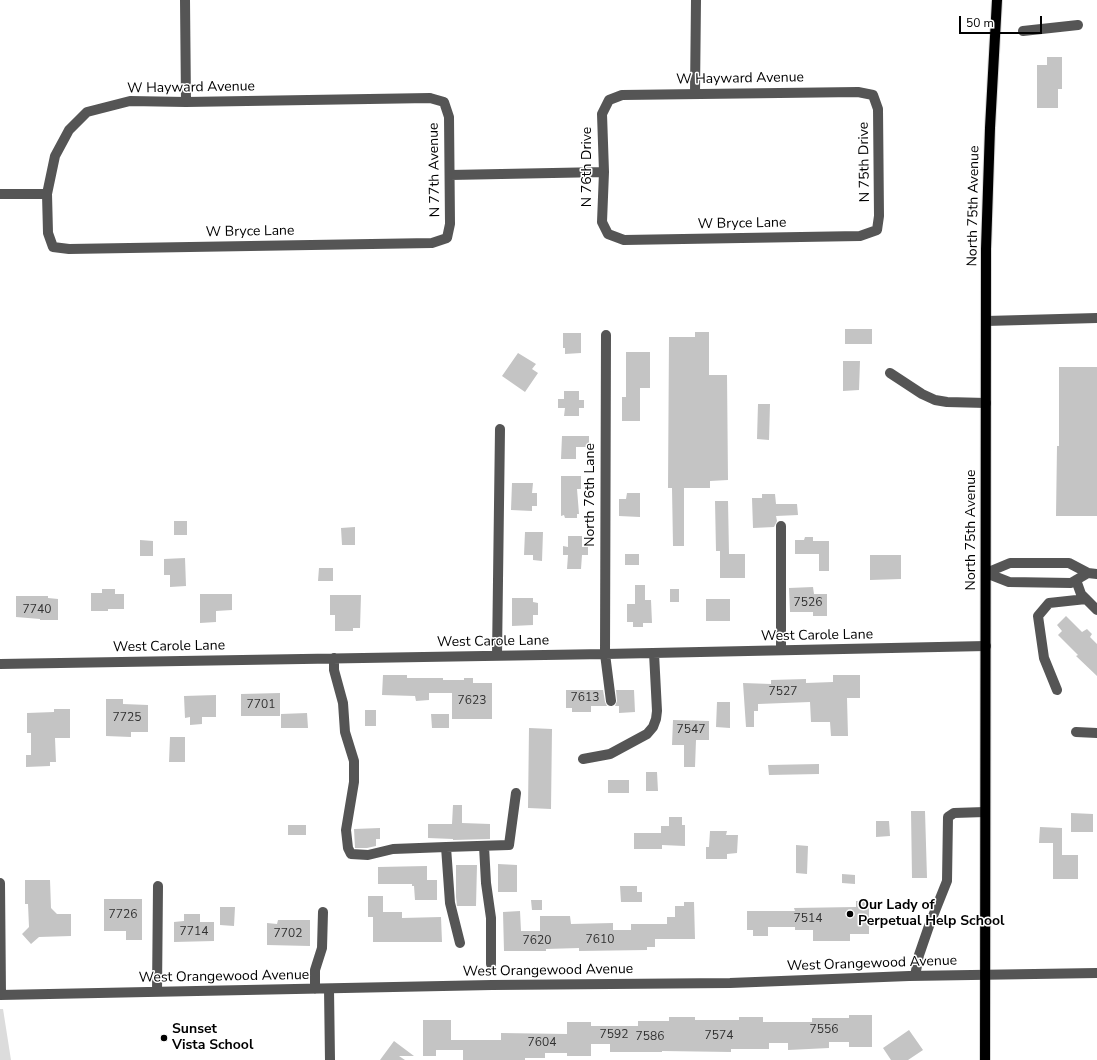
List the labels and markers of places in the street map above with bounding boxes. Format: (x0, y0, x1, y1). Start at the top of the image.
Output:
place label: Our Lady of Perpetual Help School (858, 898, 1004, 930)
marker: Our Lady of Perpetual Help School (845, 909, 855, 919)
place label: Sunset Vista School (172, 1022, 253, 1054)
marker: Sunset Vista School (159, 1033, 169, 1043)

